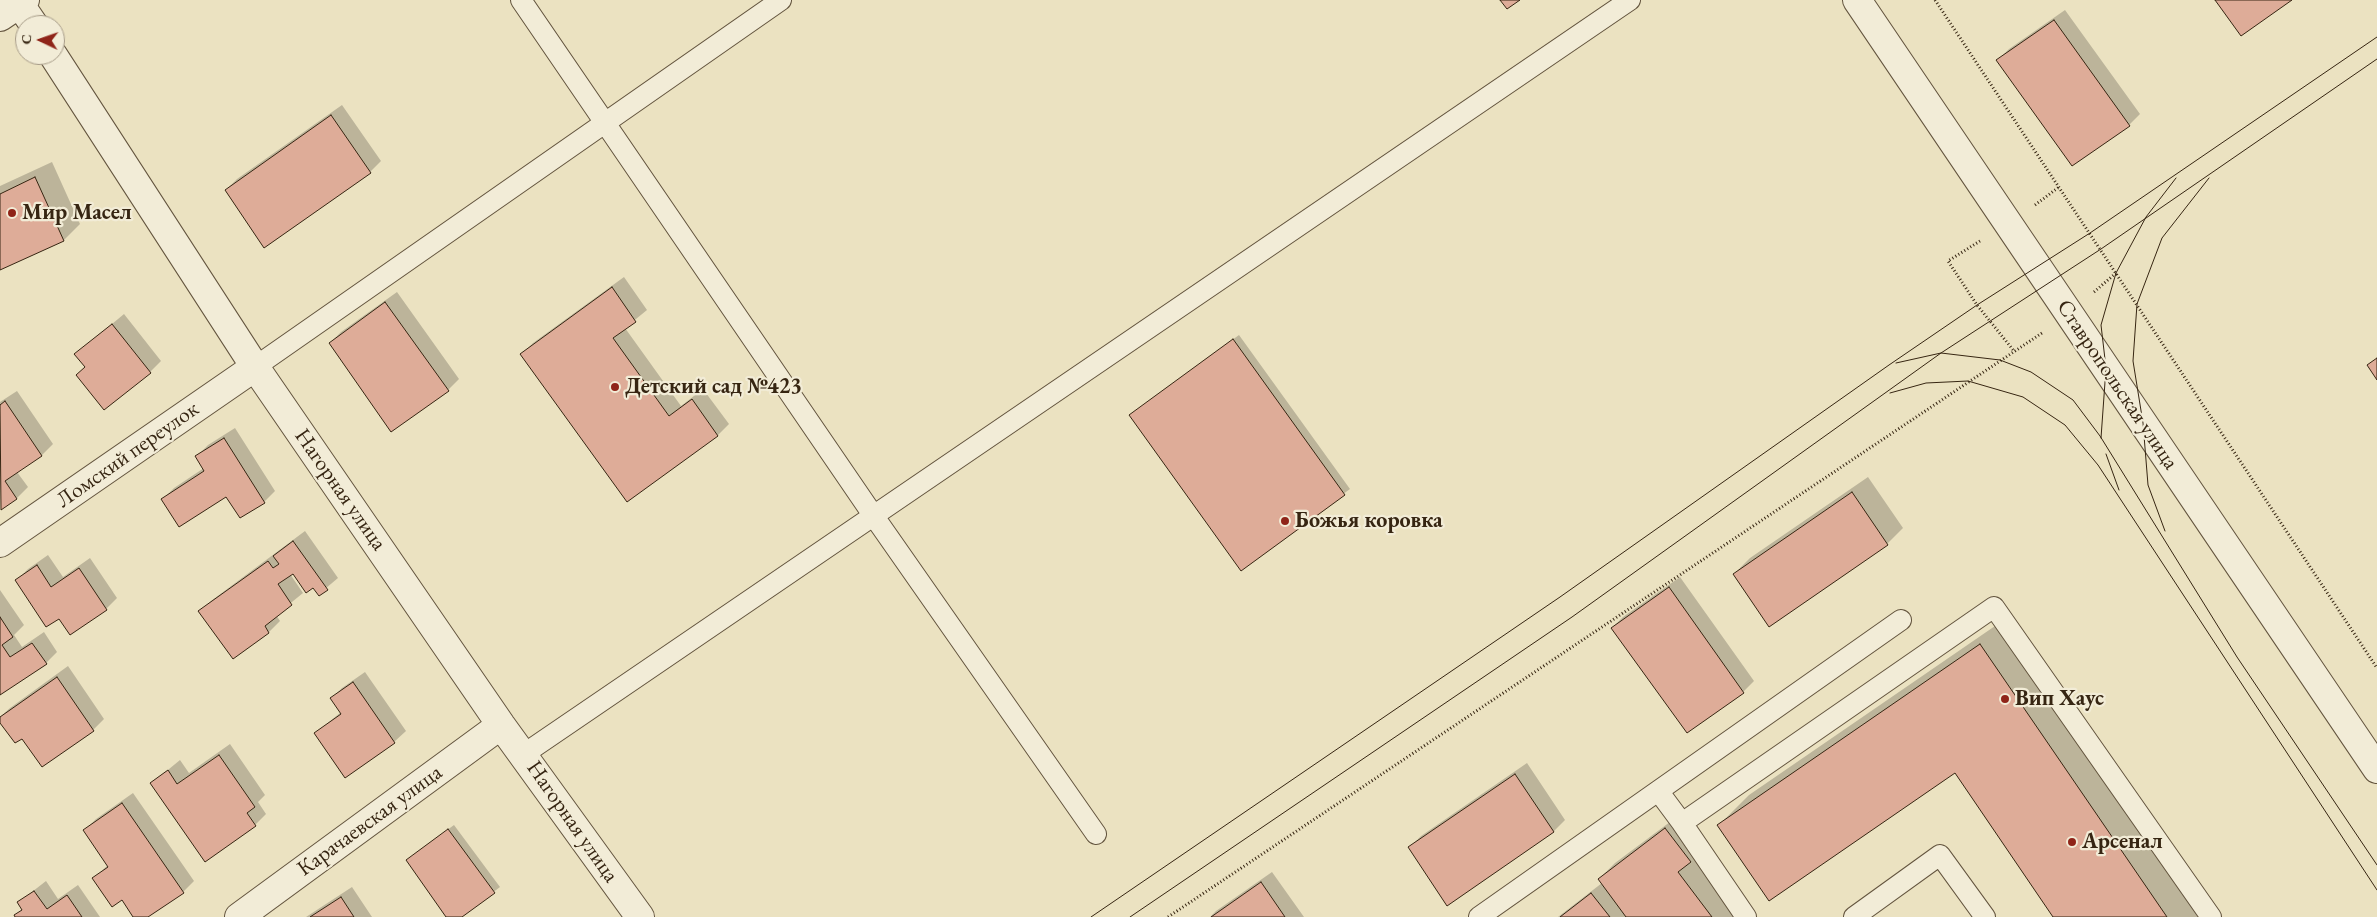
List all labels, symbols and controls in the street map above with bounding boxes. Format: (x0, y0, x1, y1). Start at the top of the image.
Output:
north arrow (15, 15, 65, 65)
text: С (17, 34, 35, 45)
place label: Мир Масел (22, 200, 132, 226)
marker: Мир Масел (6, 207, 18, 219)
street label: Ставропольская улица (2050, 295, 2184, 475)
place label: Детский сад №423 (625, 374, 802, 400)
marker: Детский сад №423 (609, 381, 621, 393)
street label: Ломский переулок (52, 396, 204, 514)
street label: Нагорная улица (288, 424, 392, 556)
place label: Божья коровка (1295, 508, 1443, 534)
marker: Божья коровка (1279, 515, 1291, 527)
place label: Вип Хаус (2015, 686, 2104, 712)
marker: Вип Хаус (1999, 693, 2011, 705)
street label: Нагорная улица (520, 756, 624, 888)
street label: Карачаевская улица (293, 760, 447, 882)
place label: Арсенал (2082, 829, 2163, 855)
marker: Арсенал (2066, 836, 2078, 848)

